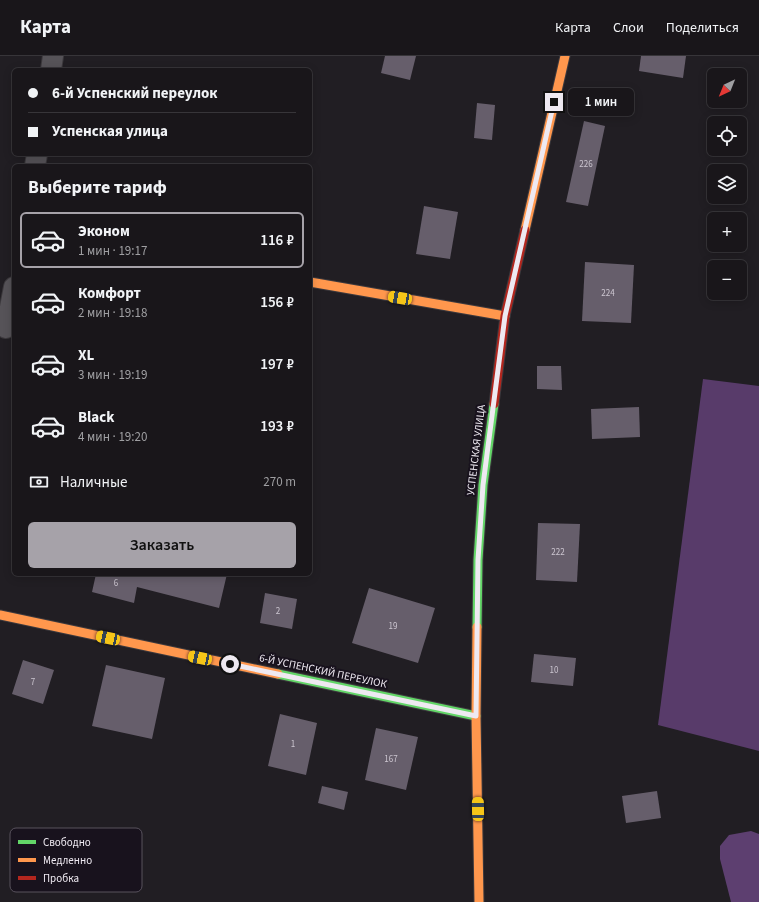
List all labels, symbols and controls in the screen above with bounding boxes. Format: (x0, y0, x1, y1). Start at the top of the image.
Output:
text: Карта (20, 14, 71, 41)
text: Карта (555, 18, 591, 38)
text: Слои (613, 18, 644, 38)
text: Поделиться (666, 18, 739, 38)
north arrow (707, 68, 747, 108)
map controls (707, 68, 747, 300)
text: 6-й Успенский переулок (52, 83, 218, 104)
callout: 1 мин (568, 88, 634, 116)
route end (545, 93, 563, 111)
text: 1 мин (585, 93, 617, 111)
button: locate (707, 116, 747, 156)
text: Успенская улица (52, 121, 168, 142)
house number: 226 (579, 158, 593, 171)
button: layers (707, 164, 747, 204)
text: Выберите тариф (28, 175, 167, 200)
button: + (707, 212, 747, 252)
text: Эконом (78, 221, 130, 242)
icon: car (30, 222, 66, 258)
text: 116 ₽ (260, 230, 294, 251)
text: 1 мин · 19:17 (78, 242, 147, 260)
button: − (707, 260, 747, 300)
text: Комфорт (78, 283, 141, 304)
icon: car (30, 284, 66, 320)
house number: 224 (601, 287, 615, 300)
car (387, 290, 413, 306)
text: 156 ₽ (260, 292, 294, 313)
text: 2 мин · 19:18 (78, 304, 147, 322)
text: XL (78, 345, 94, 366)
icon: car (30, 346, 66, 382)
text: 197 ₽ (260, 354, 294, 375)
text: 3 мин · 19:19 (78, 366, 147, 384)
street label: УСПЕНСКАЯ УЛИЦА (463, 404, 489, 496)
text: Black (78, 407, 115, 428)
icon: car (30, 408, 66, 444)
text: 193 ₽ (260, 416, 294, 437)
text: 4 мин · 19:20 (78, 428, 147, 446)
icon: cash (28, 471, 50, 493)
text: Наличные (60, 472, 127, 493)
text: 270 m (263, 473, 296, 491)
button: Заказать (28, 522, 296, 568)
house number: 222 (551, 546, 565, 559)
house number: 6 (114, 577, 119, 590)
house number: 2 (276, 605, 281, 618)
house number: 19 (389, 620, 398, 633)
car (95, 630, 121, 646)
car (187, 650, 213, 666)
street label: 6-Й УСПЕНСКИЙ ПЕРЕУЛОК (258, 650, 389, 692)
route start (221, 655, 239, 673)
house number: 10 (550, 664, 559, 677)
house number: 7 (31, 676, 36, 689)
house number: 1 (291, 738, 295, 751)
house number: 167 (384, 753, 398, 766)
car (472, 797, 484, 821)
legend (10, 828, 142, 892)
text: Свободно (43, 835, 91, 850)
text: Медленно (43, 853, 92, 868)
text: Пробка (43, 871, 79, 886)

